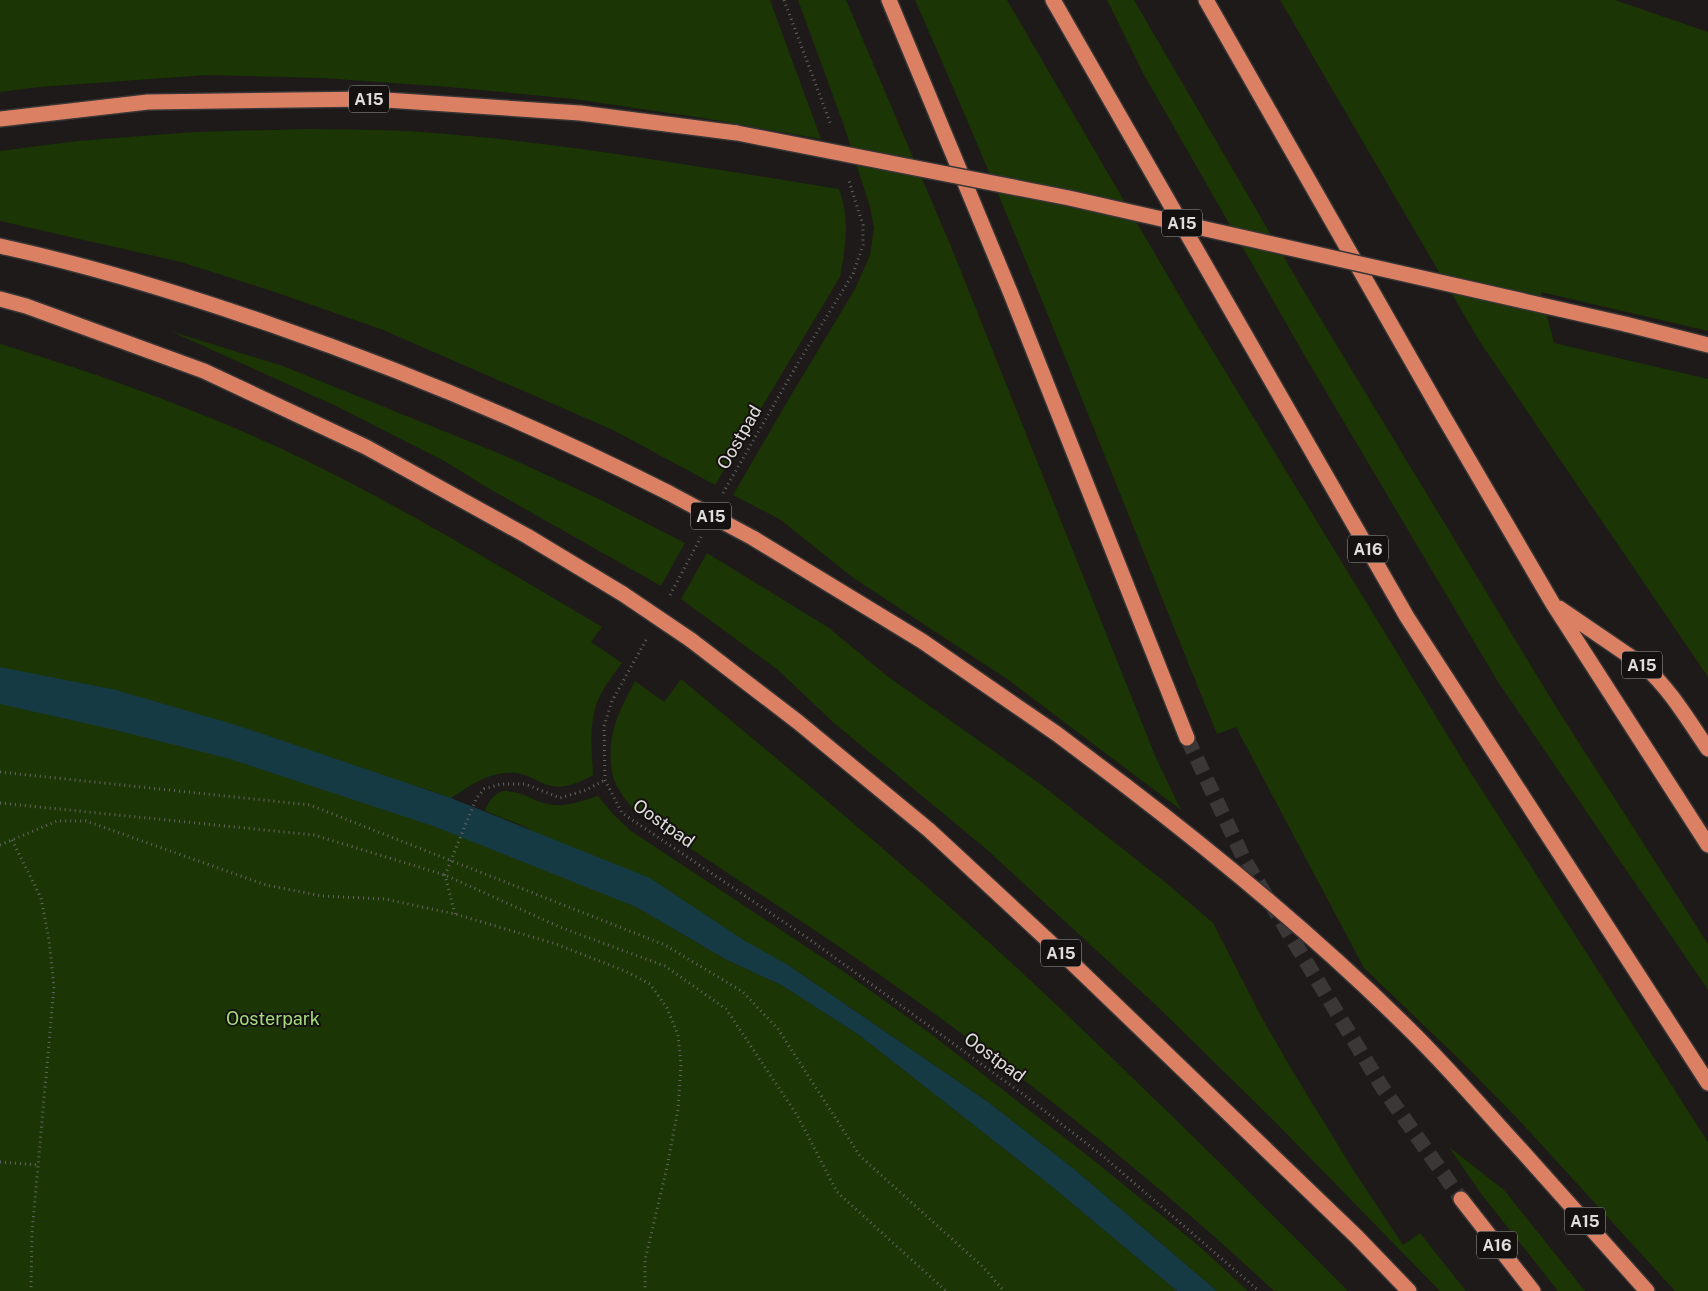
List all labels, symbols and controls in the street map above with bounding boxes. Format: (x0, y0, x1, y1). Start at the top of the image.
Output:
road number: A15 (349, 86, 389, 112)
road number: A15 (1162, 210, 1202, 237)
street label: Oostpad (712, 401, 766, 473)
road number: A15 (691, 502, 731, 530)
road number: A16 (1348, 536, 1388, 562)
road number: A15 (1622, 652, 1662, 678)
street label: Oostpad (629, 794, 699, 852)
road number: A15 (1041, 940, 1081, 966)
park label: Oosterpark (226, 1008, 320, 1029)
street label: Oostpad (960, 1028, 1030, 1086)
road number: A15 (1565, 1208, 1605, 1234)
road number: A16 (1477, 1232, 1517, 1258)

